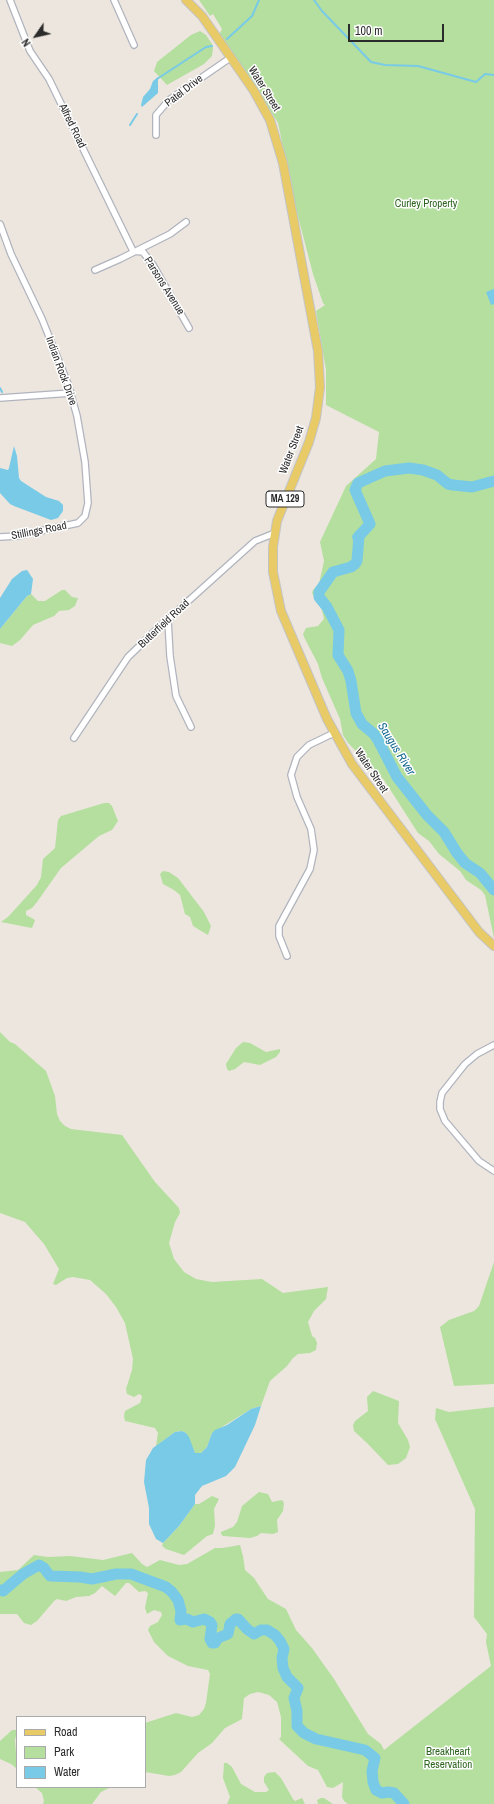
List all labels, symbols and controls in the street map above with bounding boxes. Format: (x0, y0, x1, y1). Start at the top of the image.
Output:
north arrow (16, 16, 56, 56)
scale bar (350, 16, 446, 42)
text: 100 m (355, 23, 382, 39)
text: N (18, 36, 34, 49)
street label: Water Street (245, 64, 283, 114)
street label: Patel Drive (162, 72, 206, 110)
street label: Alfred Road (56, 102, 88, 150)
park label: Curley Property (395, 197, 457, 211)
street label: Parsons Avenue (141, 255, 187, 317)
street label: Indian Rock Drive (42, 335, 80, 407)
street label: Water Street (277, 424, 307, 476)
road number: MA 129 (266, 491, 304, 507)
street label: Stillings Road (10, 519, 68, 543)
street label: Butterfield Road (136, 597, 192, 651)
water label: Saugus River (374, 720, 418, 778)
street label: Water Street (351, 746, 391, 796)
legend (16, 1716, 146, 1788)
text: Road (54, 1724, 78, 1740)
text: Park (54, 1744, 74, 1760)
park label: Breakheart Reservation (424, 1745, 472, 1771)
text: Water (54, 1764, 80, 1780)

